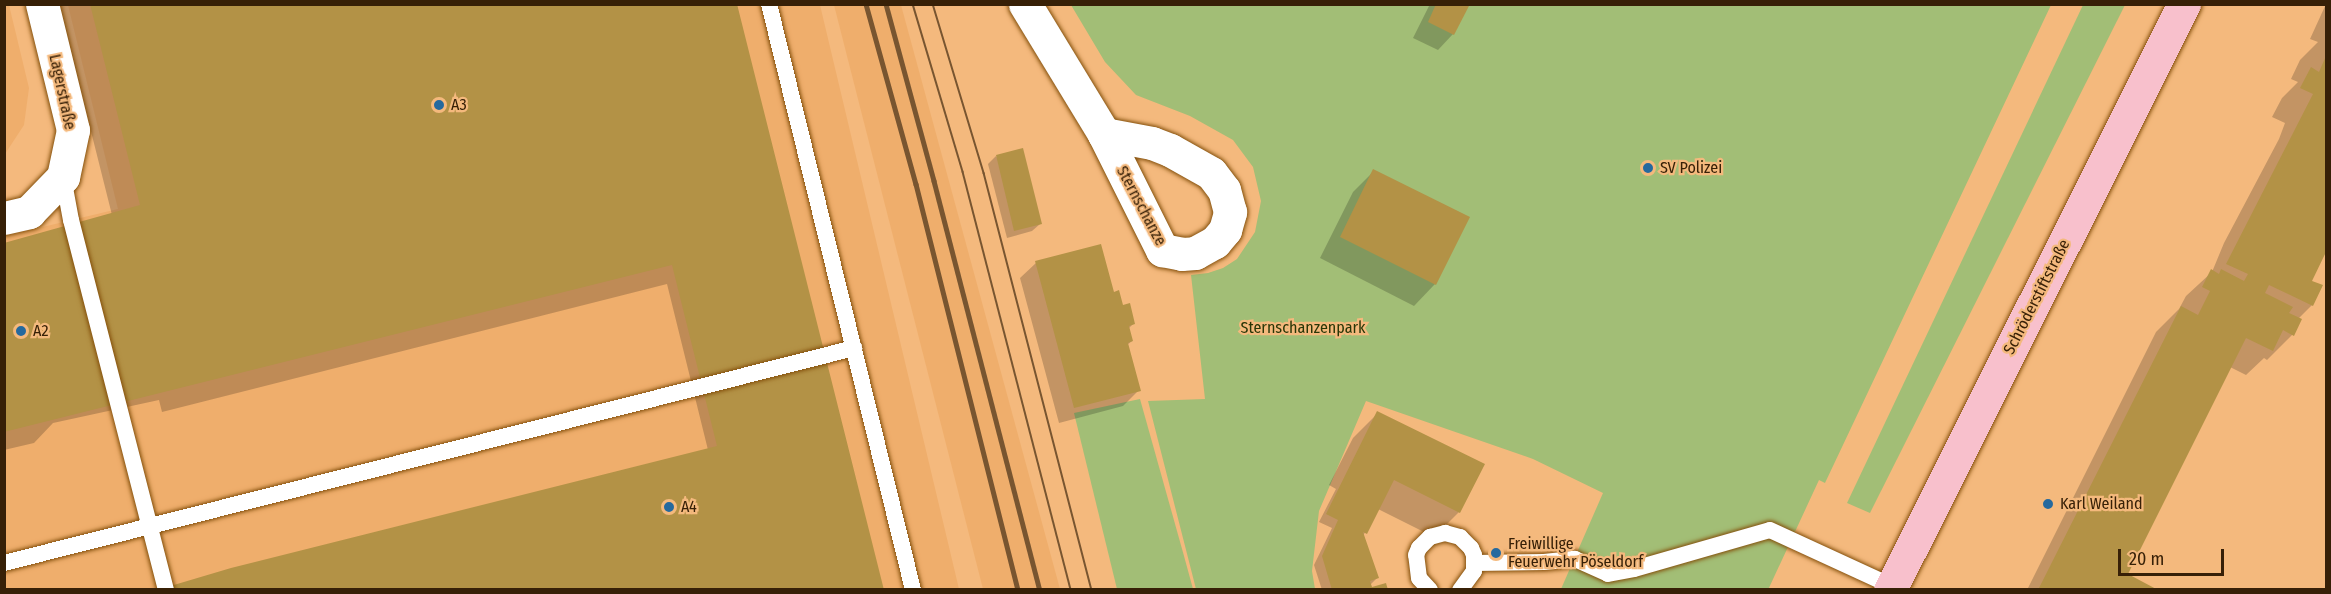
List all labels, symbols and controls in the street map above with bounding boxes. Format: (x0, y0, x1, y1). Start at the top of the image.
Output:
street label: Lagerstraße (45, 53, 79, 131)
place label: A3 (451, 95, 467, 115)
marker: A3 (432, 98, 446, 112)
place label: SV Polizei (1660, 158, 1722, 178)
marker: SV Polizei (1641, 161, 1655, 175)
street label: Sternschanze (1112, 163, 1170, 249)
street label: Schröderstiftstraße (2000, 236, 2074, 358)
park label: Sternschanzenpark (1240, 318, 1366, 338)
place label: A2 (33, 321, 49, 341)
marker: A2 (14, 324, 28, 338)
place label: Karl Weiland (2060, 494, 2143, 514)
place label: A4 (681, 497, 697, 517)
marker: Karl Weiland (2041, 497, 2055, 511)
marker: A4 (662, 500, 676, 514)
place label: Freiwillige Feuerwehr Pöseldorf (1508, 534, 1643, 572)
scale bar (2121, 537, 2228, 575)
marker: Freiwillige Feuerwehr Pöseldorf (1489, 546, 1503, 560)
text: 20 m (2129, 548, 2164, 570)

